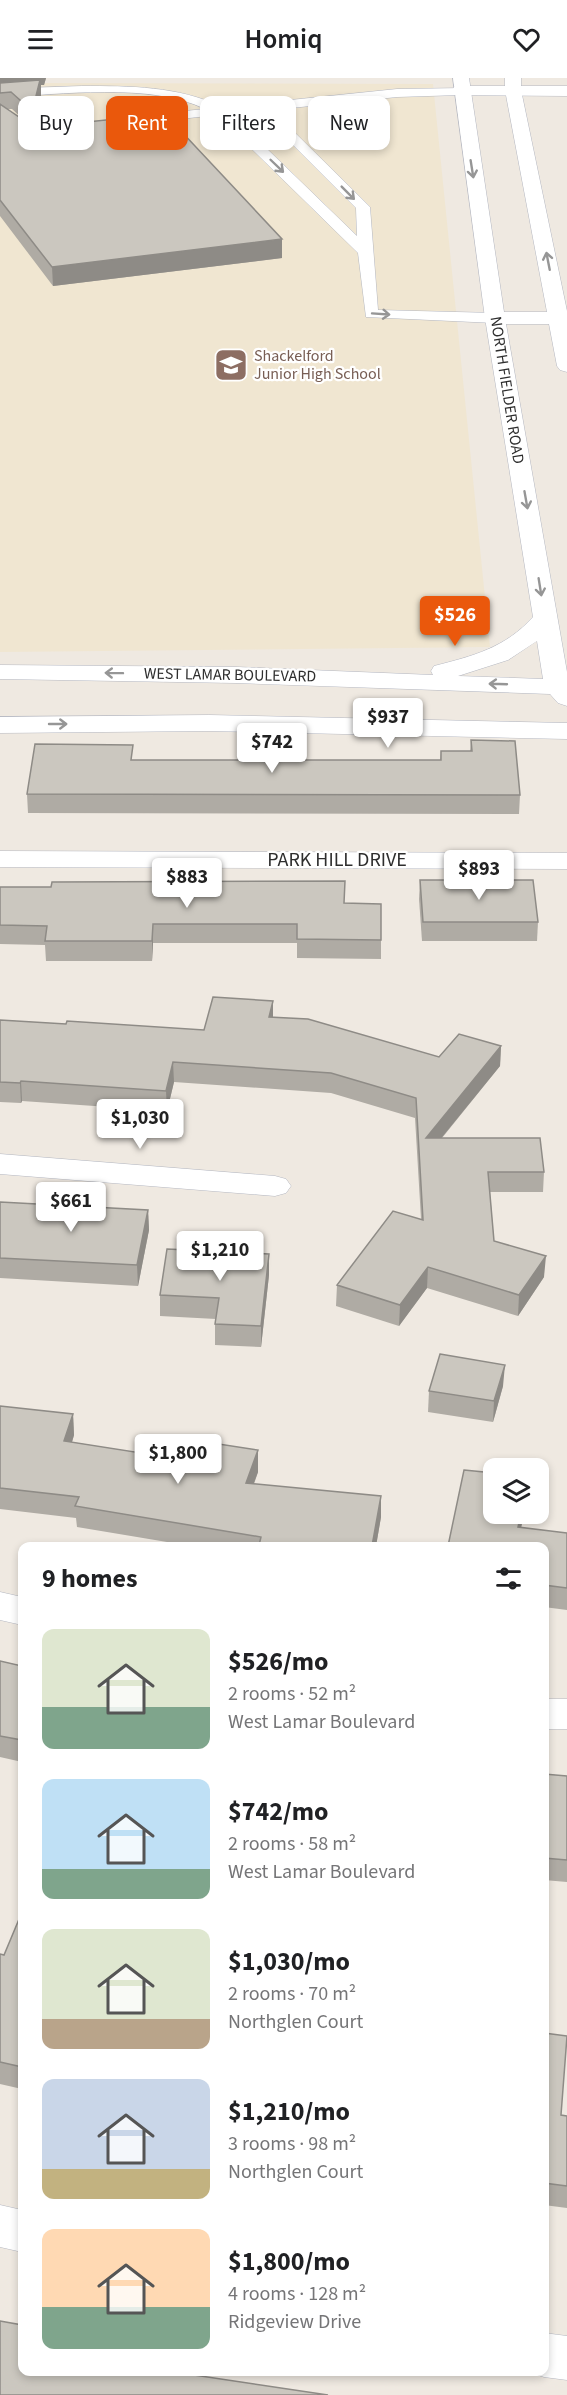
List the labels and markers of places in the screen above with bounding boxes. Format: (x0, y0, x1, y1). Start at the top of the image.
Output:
place label: Shackelford Junior High School (254, 345, 381, 385)
school or university icon: Shackelford Junior High School (213, 347, 249, 383)
pin: $526 (419, 596, 491, 647)
pin: $937 (352, 698, 424, 749)
pin: $742 (236, 723, 308, 774)
pin: $893 (443, 850, 515, 901)
pin: $883 (151, 858, 223, 909)
pin: $1,030 (91, 1099, 189, 1150)
pin: $661 (35, 1182, 107, 1233)
pin: $1,210 (171, 1231, 269, 1282)
pin: $1,800 (129, 1434, 227, 1485)

